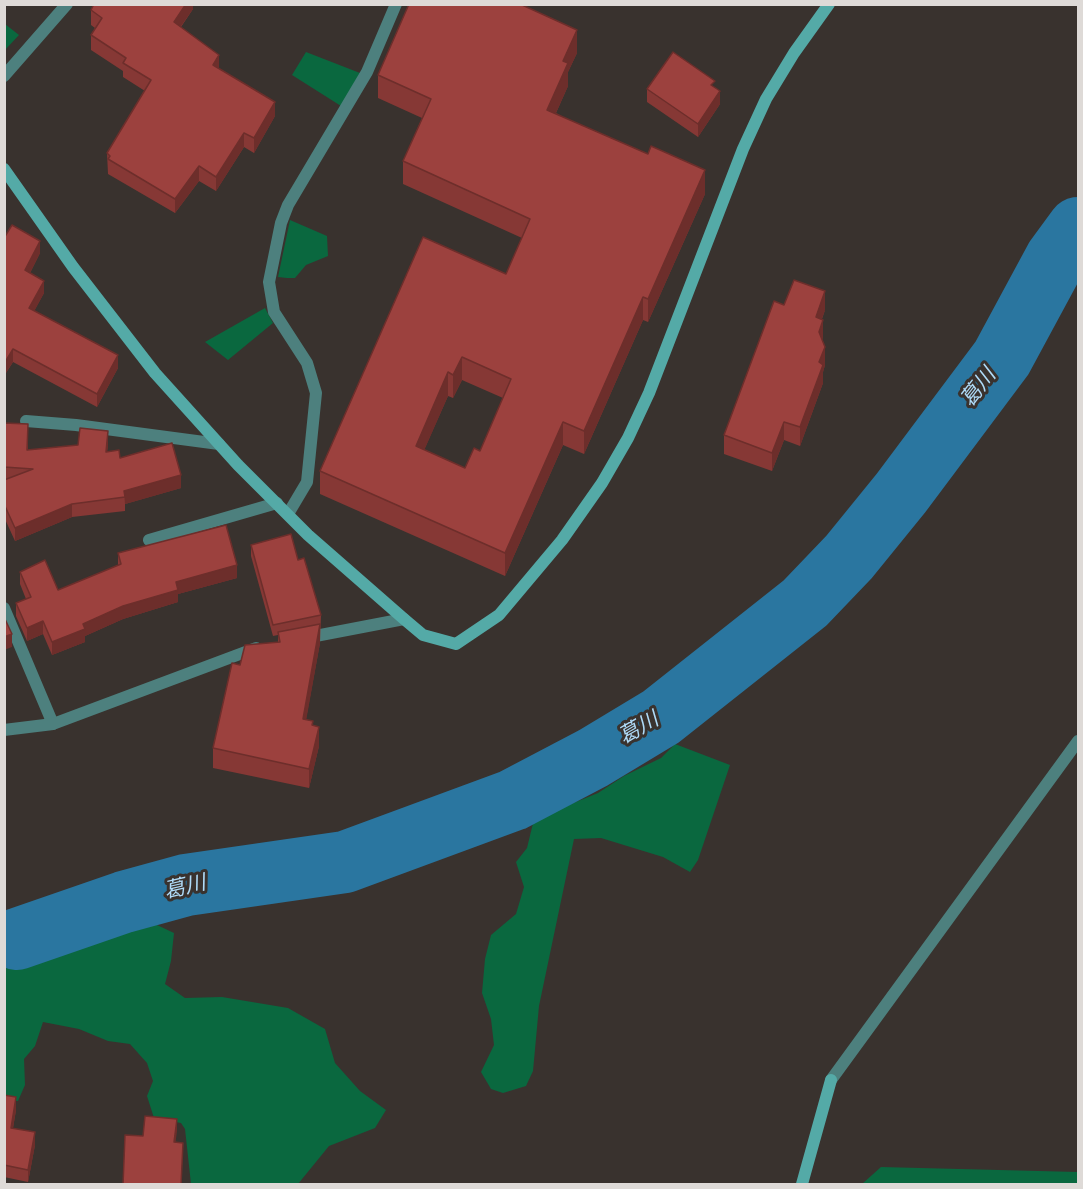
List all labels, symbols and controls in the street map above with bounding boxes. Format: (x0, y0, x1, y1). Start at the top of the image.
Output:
water label: 葛川 (956, 364, 1002, 412)
water label: 葛川 (615, 708, 663, 750)
water label: 葛川 (162, 871, 208, 905)

